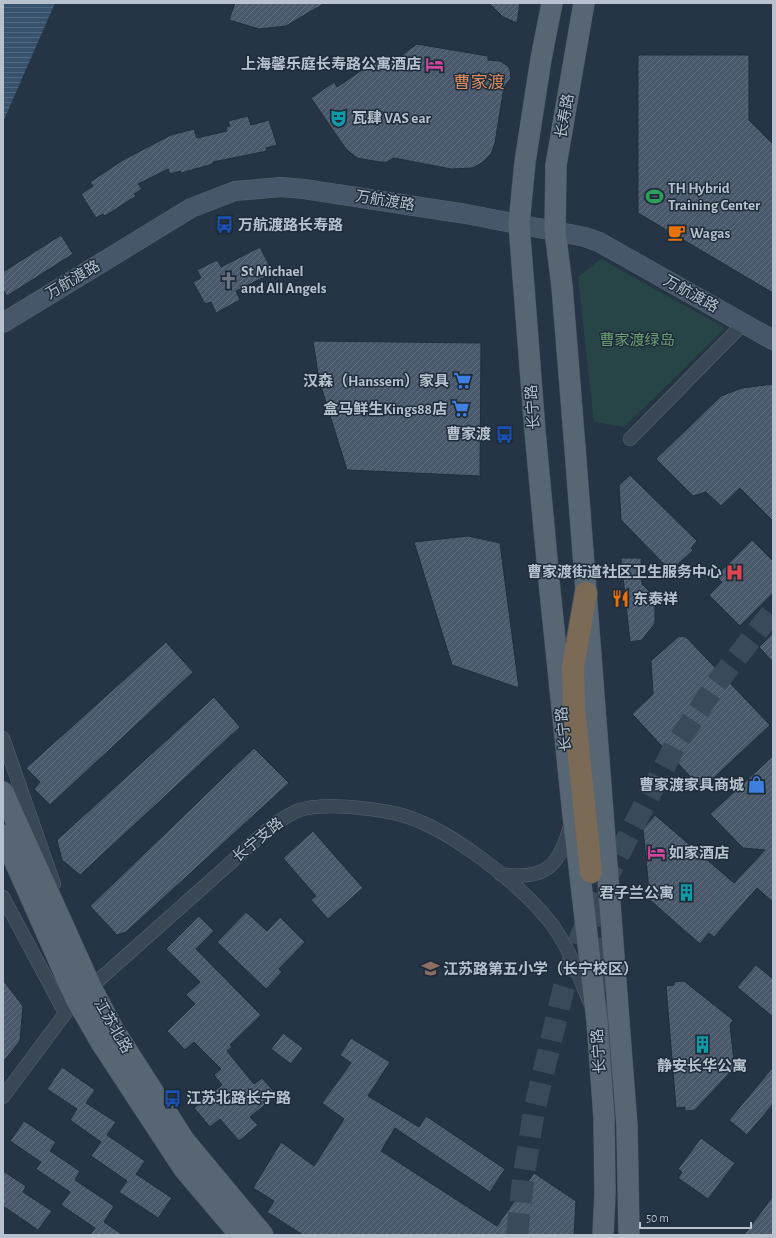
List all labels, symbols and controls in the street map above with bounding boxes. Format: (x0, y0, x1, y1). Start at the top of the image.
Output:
hotel icon: 上海馨乐庭长寿路公寓酒店 (424, 54, 444, 74)
place label: 上海馨乐庭长寿路公寓酒店 (241, 56, 421, 72)
district label: 曹家渡 (454, 73, 505, 91)
street label: 长寿路 (553, 92, 576, 139)
theatre icon: 瓦肆 VAS ear (329, 108, 349, 128)
place label: 瓦肆 VAS ear (352, 110, 432, 126)
place label: TH Hybrid Training Center (668, 181, 761, 213)
sports icon: TH Hybrid Training Center (645, 187, 665, 207)
street label: 万航渡路 (354, 188, 416, 213)
bus stop icon: 万航渡路长寿路 (215, 215, 235, 235)
place label: 万航渡路长寿路 (238, 216, 343, 233)
cafe icon: Wagas (667, 223, 687, 243)
place label: Wagas (690, 226, 730, 241)
street label: 万航渡路 (43, 257, 103, 302)
place label: St Michael and All Angels (241, 264, 327, 296)
church icon: St Michael and All Angels (218, 270, 238, 290)
street label: 万航渡路 (661, 272, 721, 315)
park label: 曹家渡绿岛 (599, 332, 675, 348)
supermarket icon: 汉森（Hanssem）家具 (452, 371, 472, 391)
place label: 汉森（Hanssem）家具 (303, 373, 449, 389)
street label: 长宁路 (523, 384, 542, 430)
supermarket icon: 盒马鲜生Kings88店 (450, 399, 470, 419)
place label: 盒马鲜生Kings88店 (323, 400, 447, 417)
bus stop icon: 曹家渡 (494, 424, 514, 444)
place label: 曹家渡 (446, 426, 491, 442)
hospital icon: 曹家渡街道社区卫生服务中心 (725, 562, 745, 582)
place label: 曹家渡街道社区卫生服务中心 (527, 563, 722, 580)
restaurant icon: 东泰祥 (610, 589, 630, 609)
place label: 东泰祥 (633, 591, 678, 607)
street label: 长宁路 (553, 706, 574, 752)
shop icon: 曹家渡家具商城 (747, 775, 767, 795)
place label: 曹家渡家具商城 (639, 776, 744, 793)
street label: 长宁支路 (229, 815, 286, 865)
hotel icon: 如家酒店 (646, 843, 666, 863)
place label: 如家酒店 (669, 844, 729, 861)
building icon: 君子兰公寓 (677, 883, 697, 903)
place label: 君子兰公寓 (599, 885, 674, 901)
school or university icon: 江苏路第五小学（长宁校区） (420, 959, 440, 979)
place label: 江苏路第五小学（长宁校区） (443, 960, 638, 977)
street label: 江苏北路 (92, 995, 136, 1056)
street label: 长宁路 (589, 1028, 608, 1074)
building icon: 静安长华公寓 (692, 1035, 712, 1055)
place label: 静安长华公寓 (657, 1057, 747, 1074)
bus stop icon: 江苏北路长宁路 (163, 1088, 183, 1108)
place label: 江苏北路长宁路 (186, 1090, 291, 1106)
scale bar (640, 1204, 751, 1230)
text: 50 m (646, 1212, 669, 1224)

